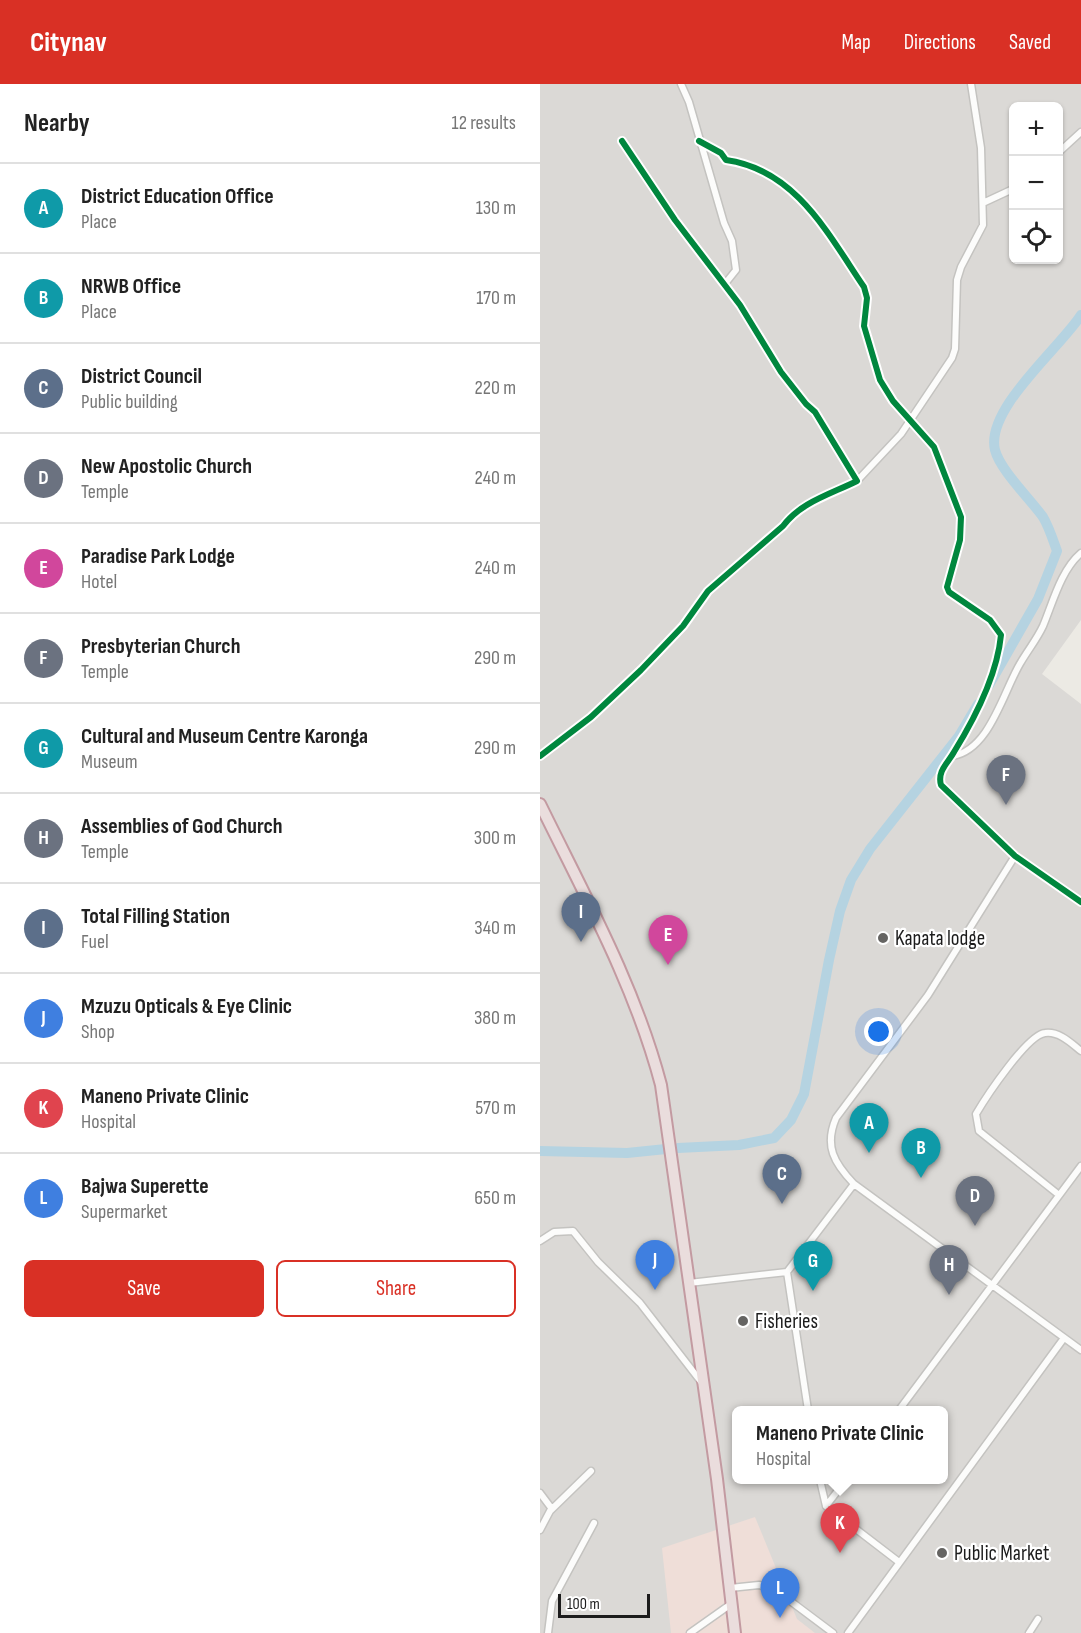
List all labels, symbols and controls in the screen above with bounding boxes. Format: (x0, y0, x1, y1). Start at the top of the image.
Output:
text: Citynav (30, 26, 107, 59)
text: Map (841, 30, 871, 55)
text: Directions (904, 30, 976, 55)
text: Saved (1009, 30, 1051, 55)
map controls (1009, 102, 1063, 264)
button: + (1009, 102, 1063, 156)
text: Nearby (24, 108, 90, 139)
text: 12 results (452, 111, 516, 135)
button: − (1009, 156, 1063, 210)
text: District Education Office (81, 183, 274, 210)
text: A (39, 196, 48, 220)
text: 130 m (476, 196, 516, 220)
text: Place (81, 210, 117, 234)
button: locate (1009, 210, 1063, 264)
text: NRWB Office (81, 273, 181, 300)
text: B (39, 286, 48, 310)
text: 170 m (476, 286, 516, 310)
text: Place (81, 300, 117, 324)
text: District Council (81, 363, 202, 390)
text: C (38, 376, 49, 400)
text: 220 m (475, 376, 516, 400)
text: Public building (81, 390, 178, 414)
text: New Apostolic Church (81, 453, 252, 480)
text: D (38, 466, 49, 490)
text: 240 m (475, 466, 516, 490)
text: Temple (81, 480, 129, 504)
text: Paradise Park Lodge (81, 543, 235, 570)
text: E (39, 556, 48, 580)
text: 240 m (475, 556, 516, 580)
text: Hotel (81, 570, 117, 594)
text: Presbyterian Church (81, 633, 240, 660)
text: F (39, 646, 48, 670)
text: 290 m (474, 646, 516, 670)
text: Temple (81, 660, 129, 684)
text: Cultural and Museum Centre Karonga (81, 723, 368, 750)
text: G (38, 736, 49, 760)
text: 290 m (474, 736, 516, 760)
text: Museum (81, 750, 138, 774)
pin: F (986, 756, 1026, 805)
text: Assemblies of God Church (81, 813, 283, 840)
text: H (38, 826, 49, 850)
text: 300 m (474, 826, 516, 850)
text: Temple (81, 840, 129, 864)
pin: I (562, 892, 600, 942)
text: Total Filling Station (81, 903, 230, 930)
text: I (41, 916, 46, 940)
text: 340 m (474, 916, 516, 940)
pin: E (648, 916, 688, 965)
place label: Kapata lodge (895, 926, 985, 951)
text: Fuel (81, 930, 109, 954)
marker: Kapata lodge (876, 931, 890, 945)
text: Mzuzu Opticals & Eye Clinic (81, 993, 292, 1020)
text: J (41, 1006, 46, 1030)
text: 380 m (474, 1006, 516, 1030)
your location (864, 1017, 893, 1046)
text: Shop (81, 1020, 115, 1044)
text: Maneno Private Clinic (81, 1083, 249, 1110)
text: K (39, 1096, 48, 1120)
text: 570 m (475, 1096, 516, 1120)
pin: A (850, 1104, 888, 1153)
text: Hospital (81, 1110, 136, 1134)
pin: B (902, 1128, 940, 1178)
pin: C (762, 1154, 802, 1204)
text: Bajwa Superette (81, 1173, 209, 1200)
pin: D (956, 1176, 994, 1226)
text: L (40, 1186, 47, 1210)
text: 650 m (474, 1186, 516, 1210)
text: Supermarket (81, 1200, 168, 1224)
pin: J (636, 1240, 674, 1290)
pin: G (794, 1242, 832, 1291)
pin: H (930, 1246, 968, 1295)
button: Save (24, 1260, 264, 1317)
button: Share (276, 1260, 516, 1317)
place label: Fisheries (755, 1309, 818, 1334)
marker: Fisheries (736, 1314, 750, 1328)
popup (732, 1406, 948, 1484)
text: Maneno Private Clinic (756, 1420, 924, 1447)
text: Hospital (756, 1447, 811, 1471)
pin: K (820, 1504, 860, 1553)
place label: Public Market (954, 1541, 1049, 1566)
marker: Public Market (935, 1546, 949, 1560)
pin: L (760, 1568, 800, 1618)
scale bar (558, 1591, 650, 1618)
text: 100 m (567, 1595, 600, 1614)

